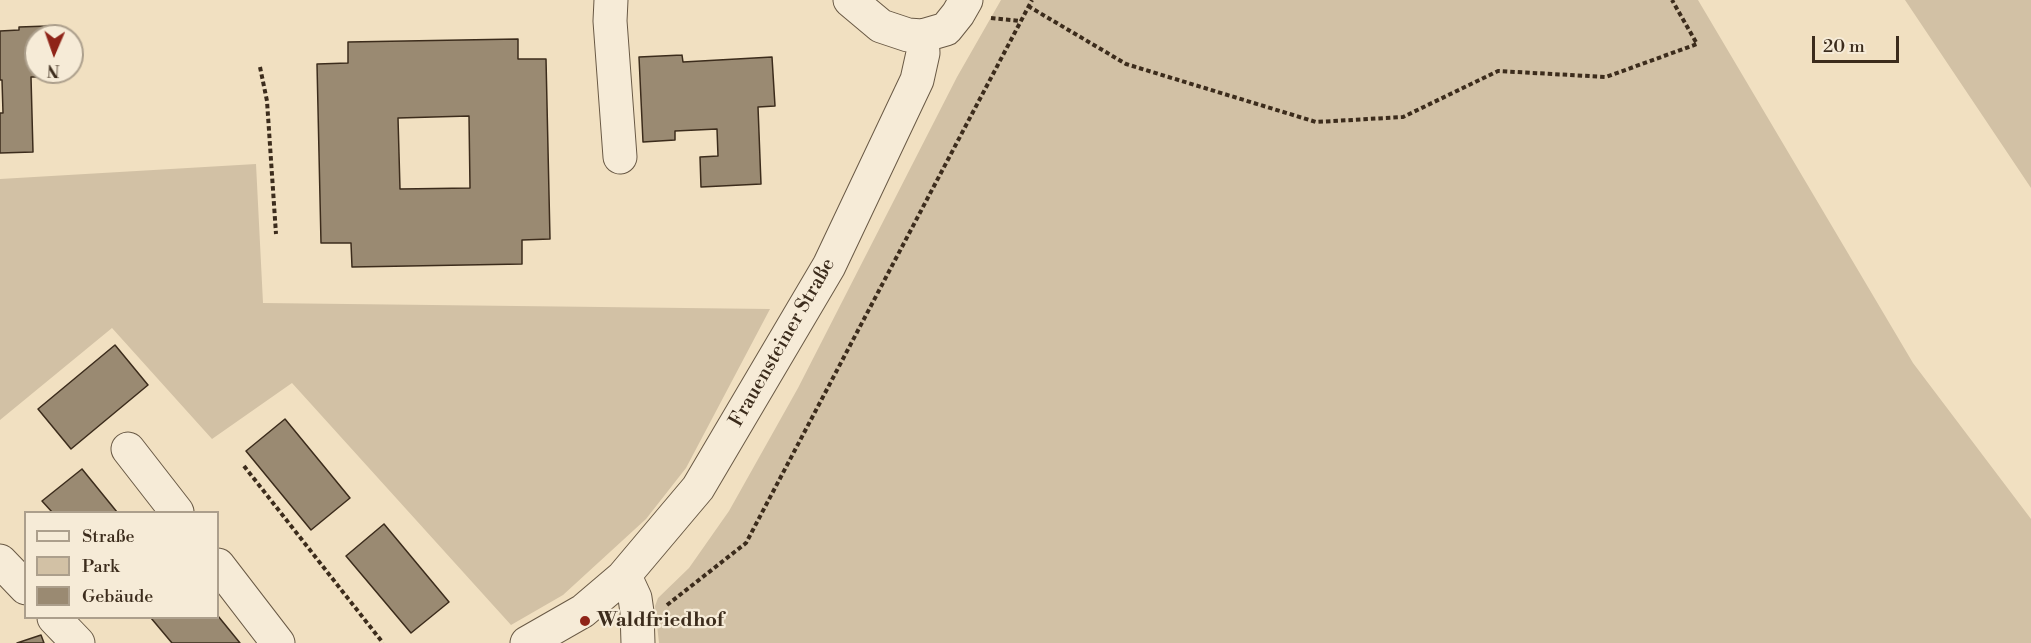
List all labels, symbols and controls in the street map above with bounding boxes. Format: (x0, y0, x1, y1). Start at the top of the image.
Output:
north arrow (24, 24, 84, 84)
scale bar (1815, 24, 1902, 62)
text: 20 m (1823, 35, 1865, 58)
text: N (47, 60, 60, 80)
street label: Frauensteiner Straße (725, 254, 841, 432)
legend (24, 511, 219, 619)
text: Straße (82, 525, 135, 548)
text: Park (82, 555, 119, 578)
text: Gebäude (82, 585, 153, 608)
place label: Waldfriedhof (597, 609, 724, 633)
marker: Waldfriedhof (578, 614, 592, 628)

